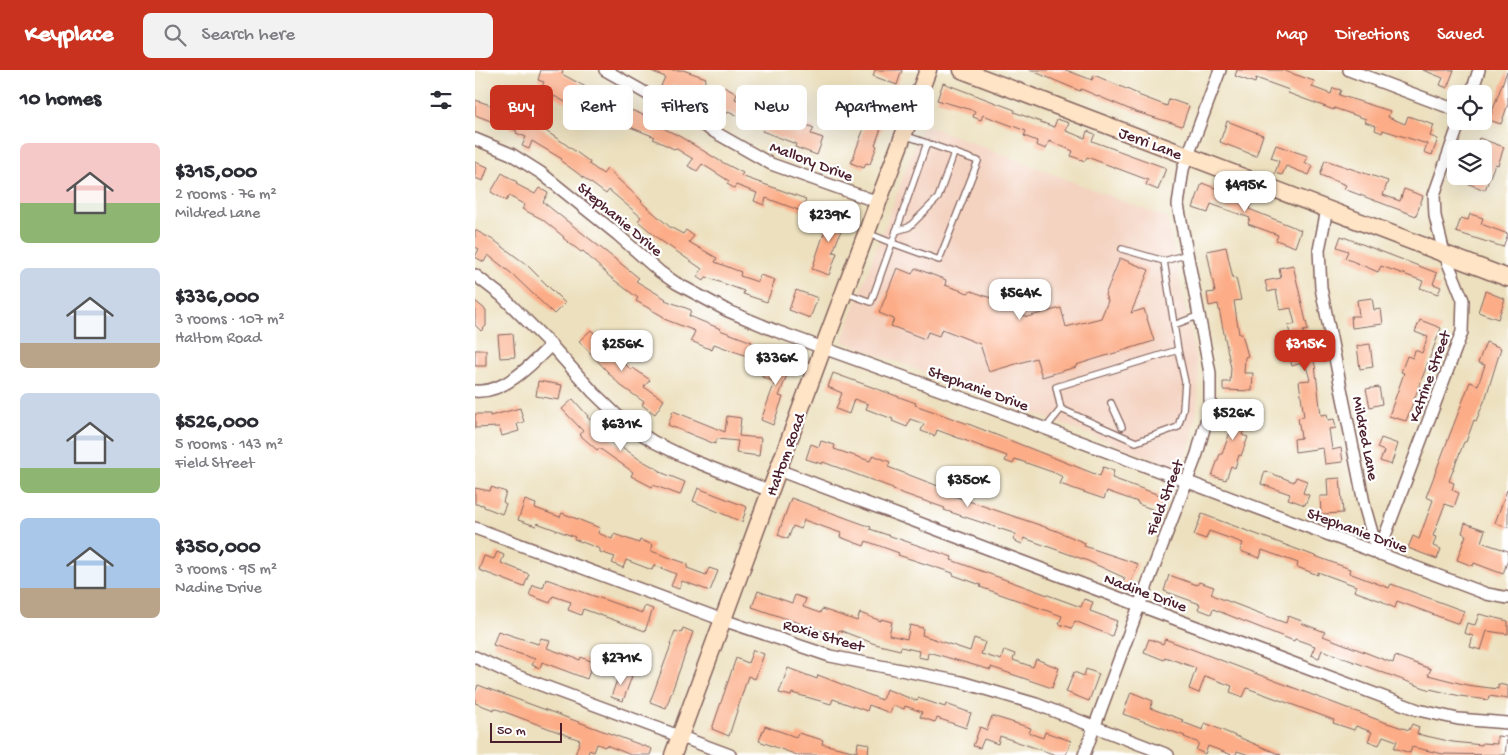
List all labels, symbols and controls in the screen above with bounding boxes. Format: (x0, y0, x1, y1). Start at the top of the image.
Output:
search box (143, 13, 493, 58)
text: Keyplace (25, 21, 113, 50)
icon: search (161, 21, 189, 49)
text: Search here (201, 24, 295, 47)
text: Map (1276, 25, 1308, 46)
text: Directions (1336, 25, 1409, 46)
text: Saved (1437, 25, 1483, 46)
chip: Buy (490, 85, 553, 130)
chip: Rent (563, 85, 633, 130)
chip: Filters (643, 85, 726, 130)
chip: New (736, 85, 807, 130)
chip: Apartment (817, 85, 934, 130)
map controls (1447, 85, 1492, 185)
button: locate (1447, 85, 1492, 130)
icon: filters (427, 86, 455, 114)
text: 10 homes (20, 88, 101, 113)
street label: Jerri Lane (1116, 125, 1185, 166)
street label: Mallory Drive (766, 139, 856, 188)
button: layers (1447, 140, 1492, 185)
text: $315,000 (175, 161, 257, 186)
icon: home (60, 163, 120, 223)
pin: $495K (1210, 170, 1280, 213)
text: $495K (1225, 177, 1265, 196)
street label: Stephanie Drive (572, 179, 666, 262)
text: 2 rooms · 76 m² (175, 186, 277, 205)
pin: $239K (794, 200, 864, 243)
text: Mildred Lane (175, 205, 260, 224)
text: $239K (809, 207, 849, 226)
pin: $564K (985, 278, 1055, 321)
text: $564K (1000, 285, 1040, 304)
text: $336,000 (175, 286, 259, 311)
icon: home (60, 288, 120, 348)
text: 3 rooms · 107 m² (175, 311, 285, 330)
street label: Katrine Street (1406, 328, 1457, 425)
text: Haltom Road (175, 330, 261, 349)
pin: $256K (587, 330, 657, 372)
pin: $315K (1270, 330, 1340, 372)
text: $256K (602, 336, 642, 355)
text: $315K (1285, 336, 1325, 355)
pin: $336K (741, 344, 811, 386)
text: $336K (756, 350, 796, 369)
street label: Stephanie Drive (925, 363, 1031, 418)
street label: Mildred Lane (1346, 395, 1381, 483)
pin: $526K (1198, 398, 1268, 441)
text: $526K (1213, 405, 1253, 424)
pin: $631K (586, 410, 656, 452)
street label: Haltom Road (764, 410, 812, 499)
text: $526,000 (175, 411, 259, 436)
icon: home (60, 413, 120, 473)
text: $631K (602, 416, 640, 435)
text: 5 rooms · 143 m² (175, 436, 283, 455)
text: Field Street (175, 455, 254, 474)
street label: Field Street (1143, 456, 1190, 540)
pin: $350K (933, 466, 1003, 508)
text: $350K (947, 472, 989, 491)
street label: Stephanie Drive (1304, 505, 1410, 560)
text: $350,000 (175, 536, 261, 561)
icon: home (60, 538, 120, 598)
text: 3 rooms · 95 m² (175, 561, 277, 580)
street label: Nadine Drive (1101, 571, 1189, 618)
text: Nadine Drive (175, 580, 262, 599)
street label: Roxie Street (780, 617, 867, 658)
pin: $271K (586, 644, 656, 686)
text: $271K (602, 650, 640, 669)
scale bar (490, 720, 563, 743)
text: 50 m (497, 723, 526, 740)

